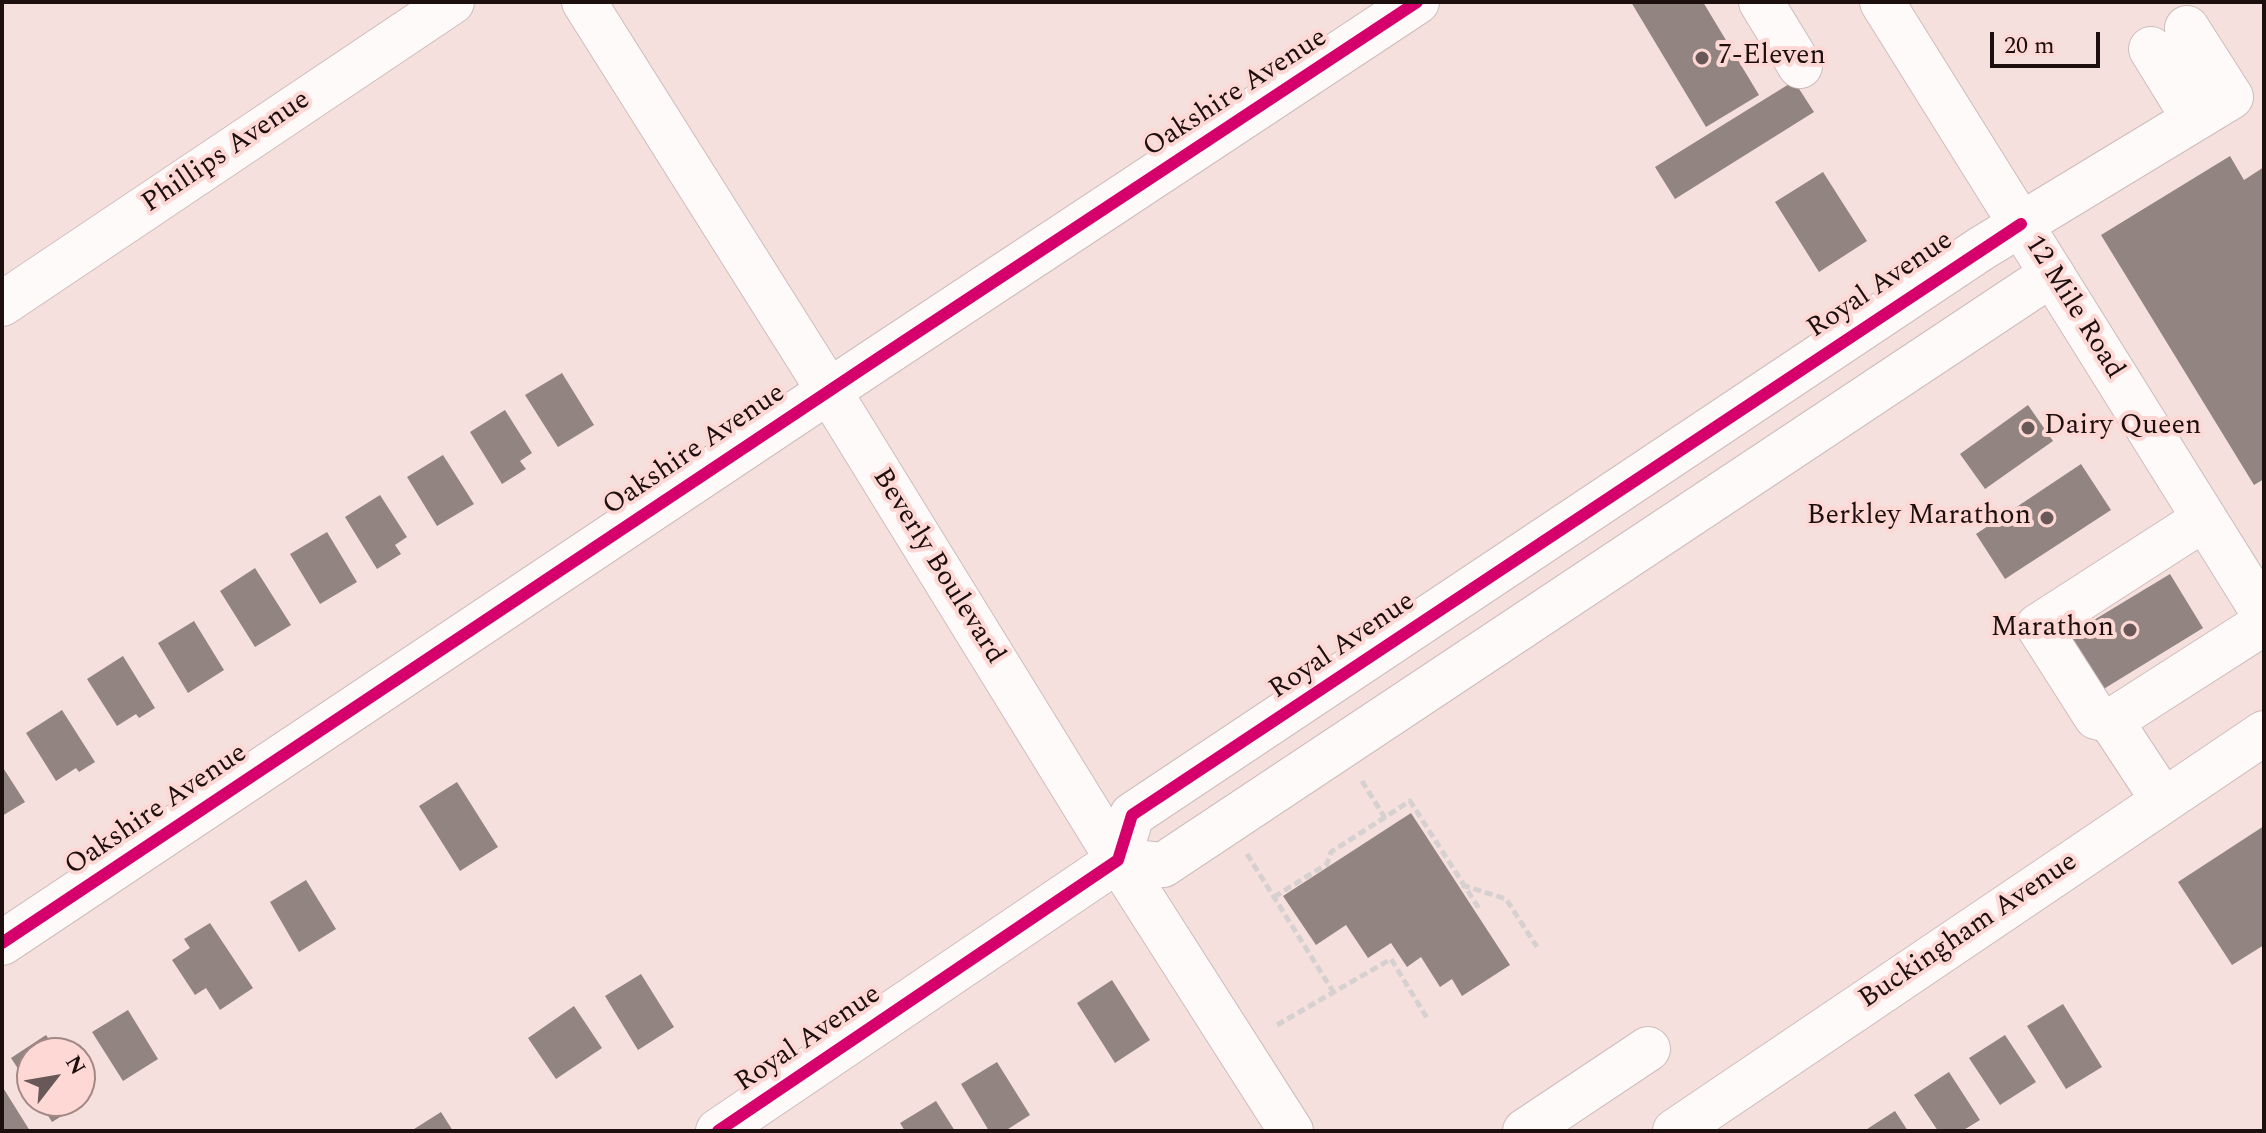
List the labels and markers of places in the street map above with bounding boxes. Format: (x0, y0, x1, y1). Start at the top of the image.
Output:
place label: 7-Eleven (1718, 41, 1826, 75)
marker: 7-Eleven (1693, 49, 1711, 67)
place label: Dairy Queen (2044, 411, 2201, 445)
marker: Dairy Queen (2019, 419, 2037, 437)
place label: Berkley Marathon (1807, 501, 2031, 535)
marker: Berkley Marathon (2038, 509, 2056, 527)
place label: Marathon (1991, 613, 2114, 647)
marker: Marathon (2121, 621, 2139, 639)

